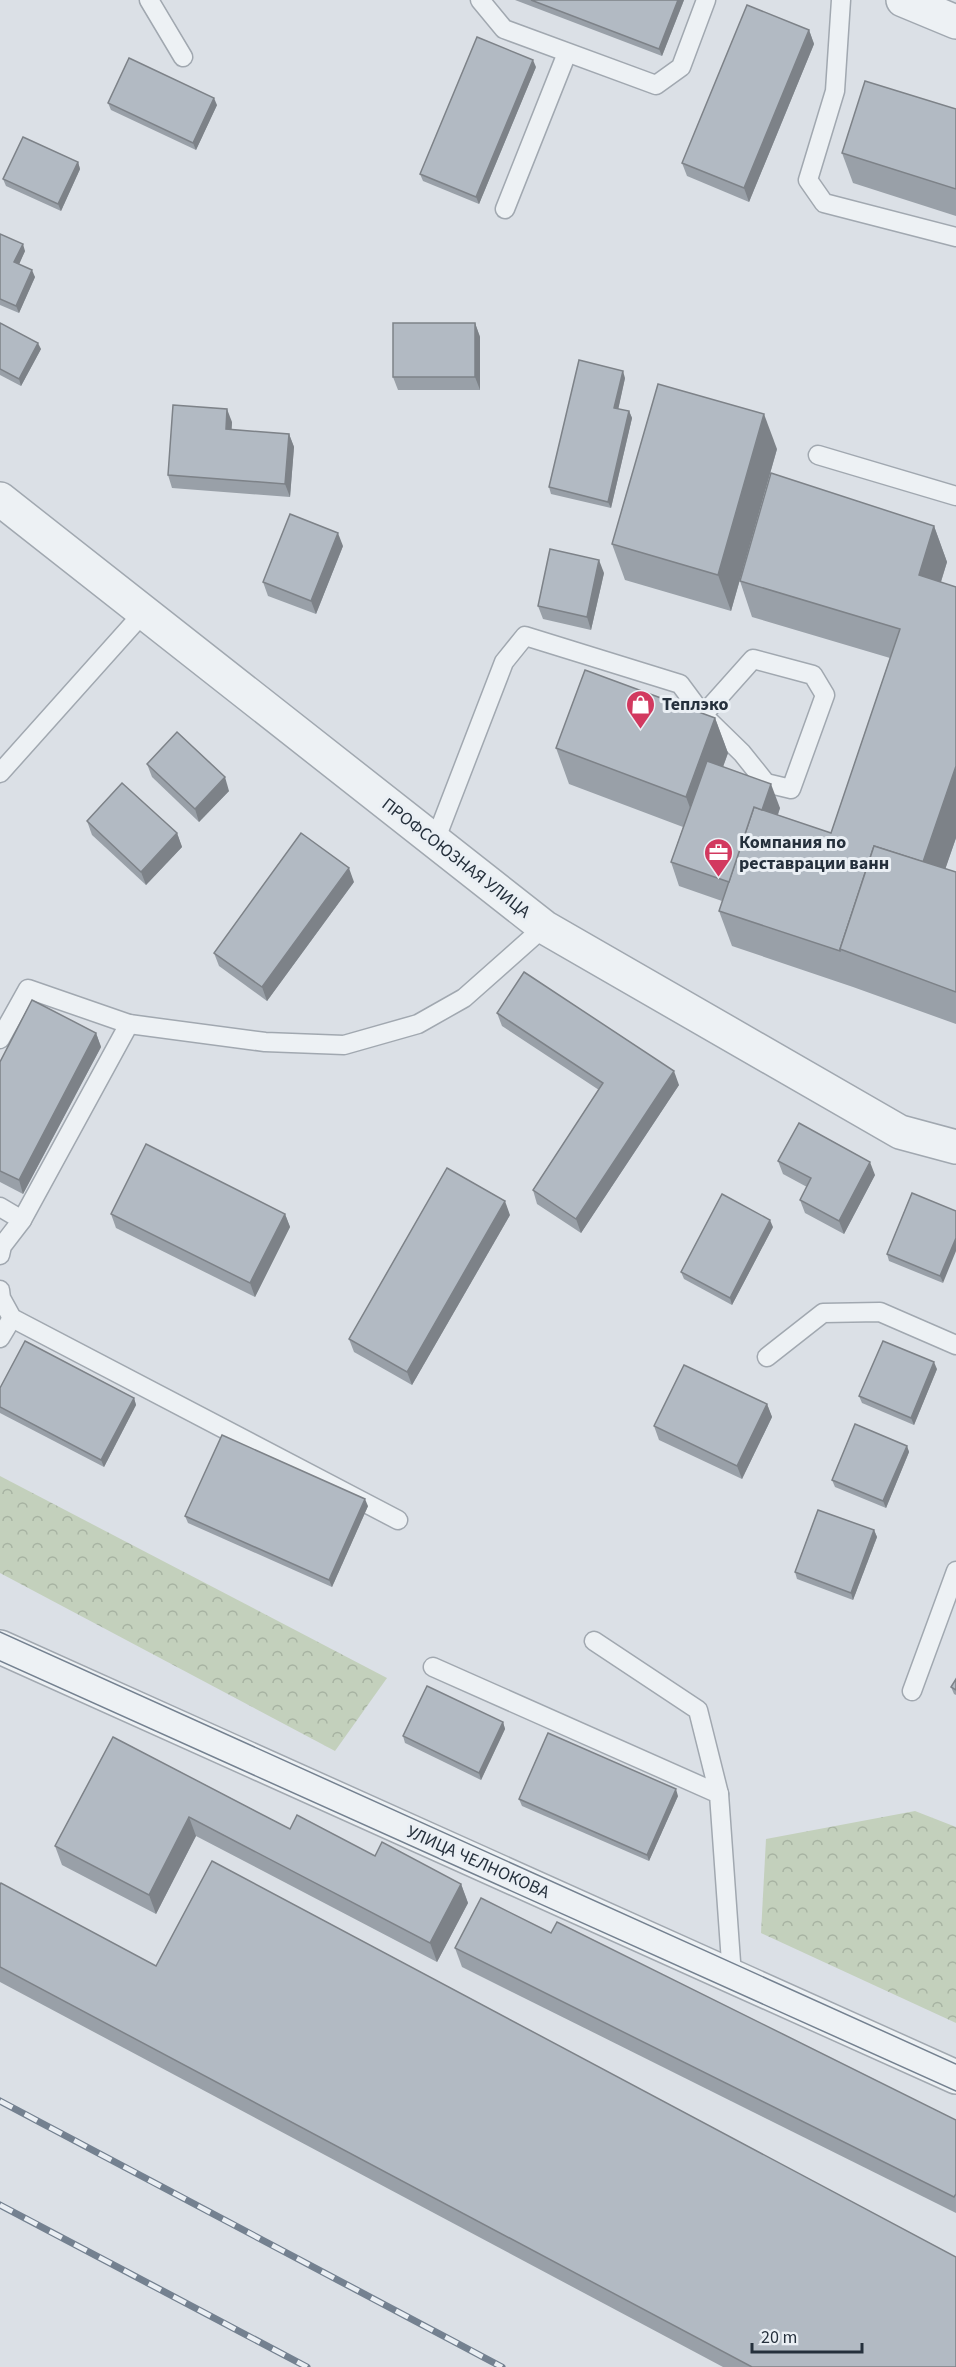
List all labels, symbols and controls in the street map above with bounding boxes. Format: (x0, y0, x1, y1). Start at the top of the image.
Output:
shop icon: Теплэко (625, 688, 657, 730)
place label: Теплэко (662, 692, 728, 717)
street label: ПРОФСОЮЗНАЯ УЛИЦА (376, 792, 536, 924)
place label: Компания по реставрации ванн (739, 830, 889, 876)
office icon: Компания по реставрации ванн (702, 836, 734, 878)
street label: УЛИЦА ЧЕЛНОКОВА (403, 1819, 554, 1905)
scale bar (752, 2316, 862, 2354)
text: 20 m (761, 2325, 797, 2350)

